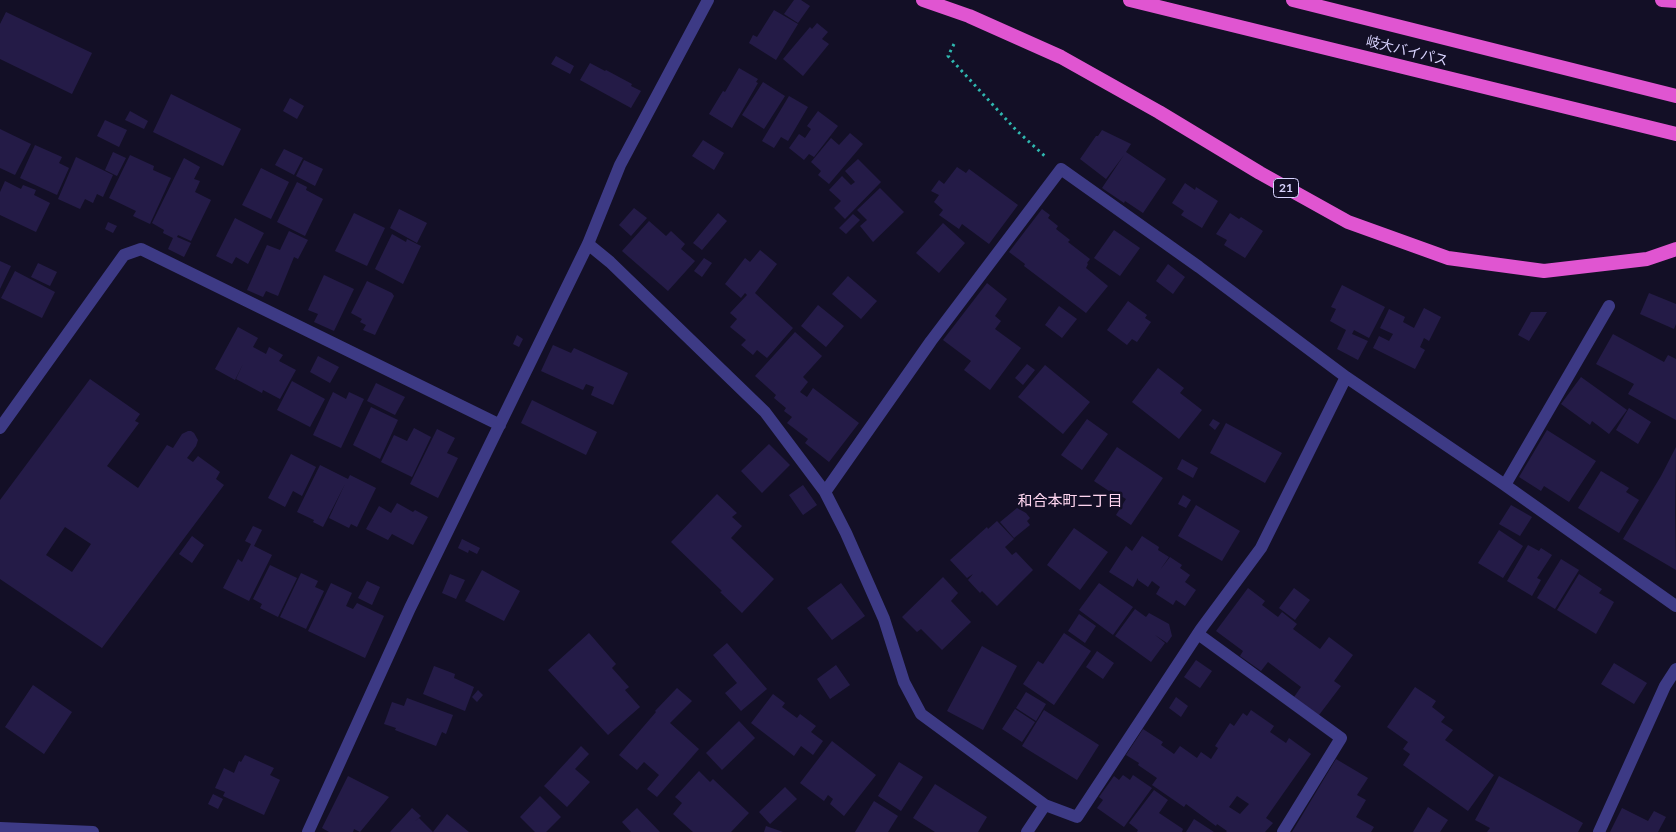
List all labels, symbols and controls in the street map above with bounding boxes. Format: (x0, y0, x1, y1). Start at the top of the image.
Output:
street label: 岐大バイパス (1364, 33, 1450, 69)
road number: 21 (1274, 178, 1298, 198)
district label: 和合本町二丁目 (1018, 492, 1122, 510)

